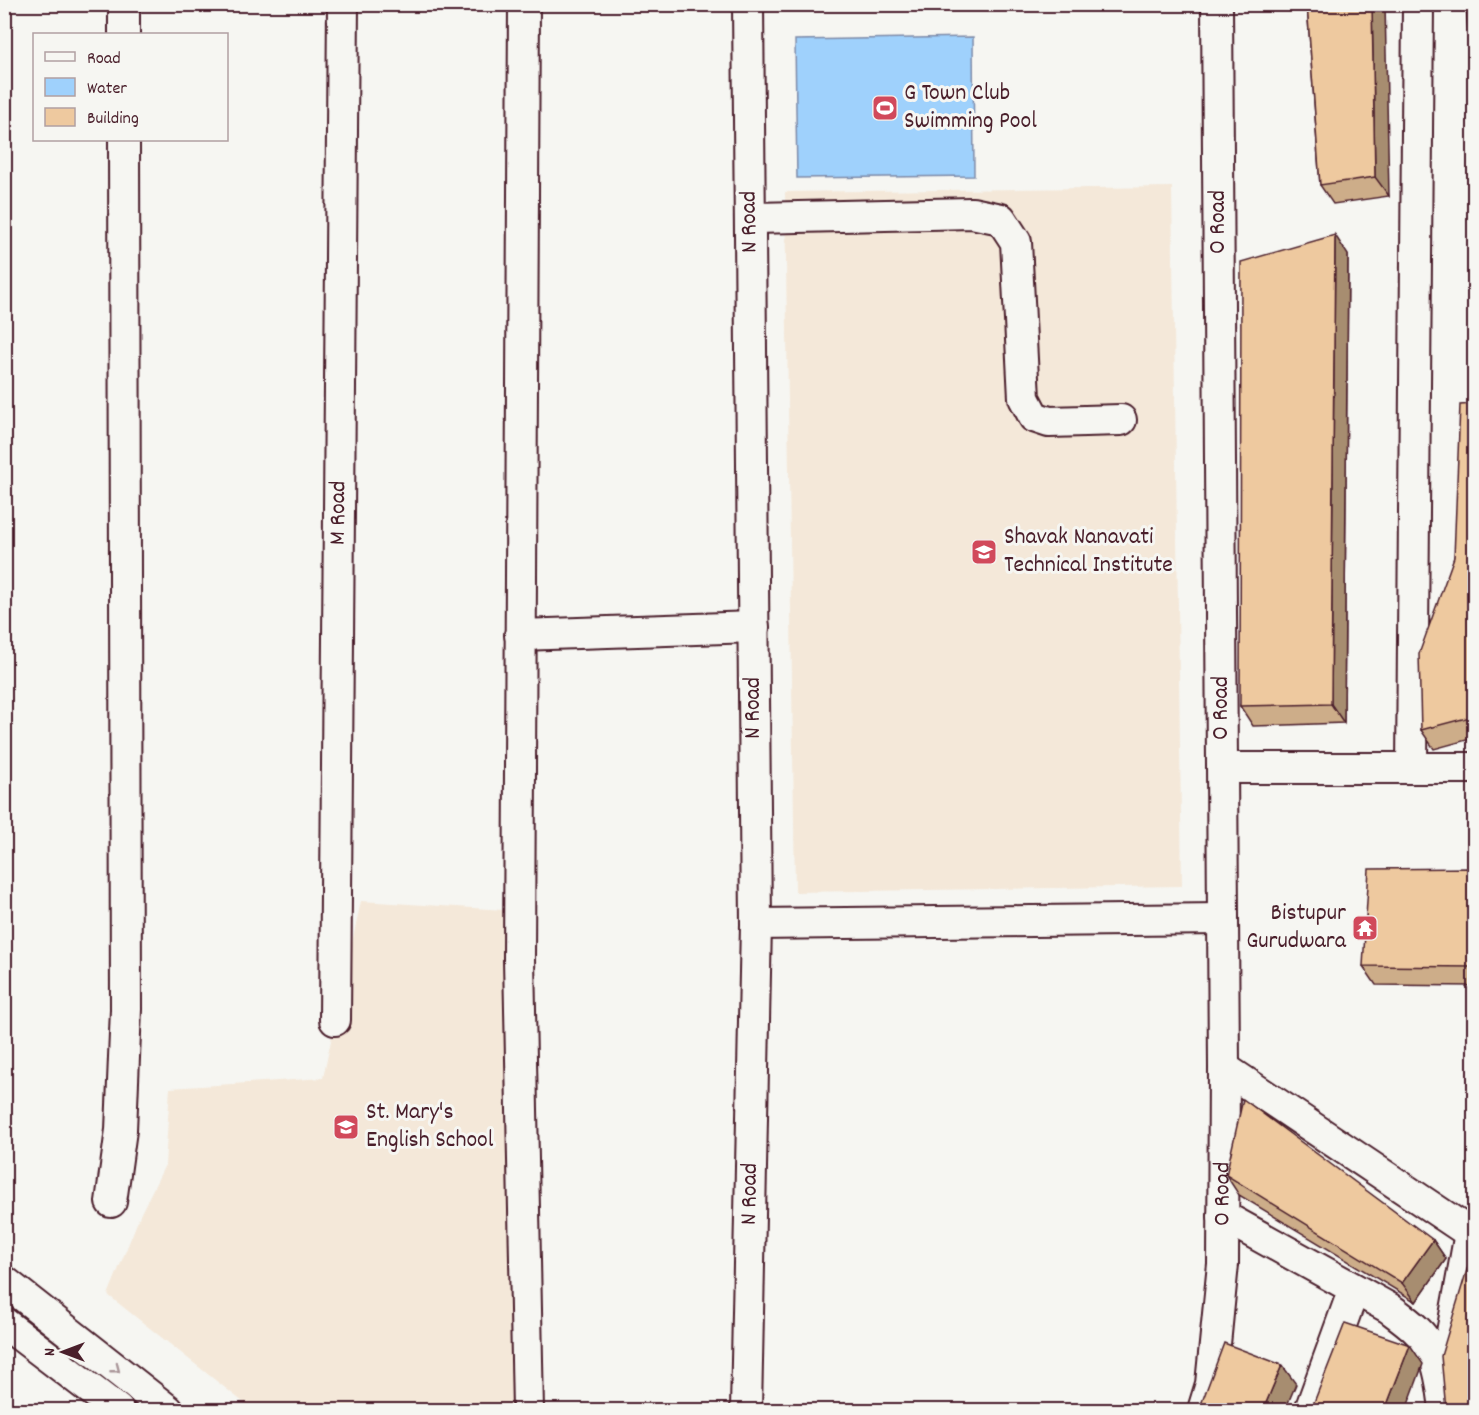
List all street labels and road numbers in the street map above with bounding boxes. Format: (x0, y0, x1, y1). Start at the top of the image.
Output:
street label: O Road (1202, 190, 1236, 254)
street label: N Road (732, 191, 768, 253)
street label: M Road (322, 481, 356, 545)
street label: O Road (1205, 676, 1239, 740)
street label: N Road (737, 677, 771, 739)
street label: O Road (1206, 1162, 1241, 1226)
street label: N Road (733, 1163, 768, 1226)

